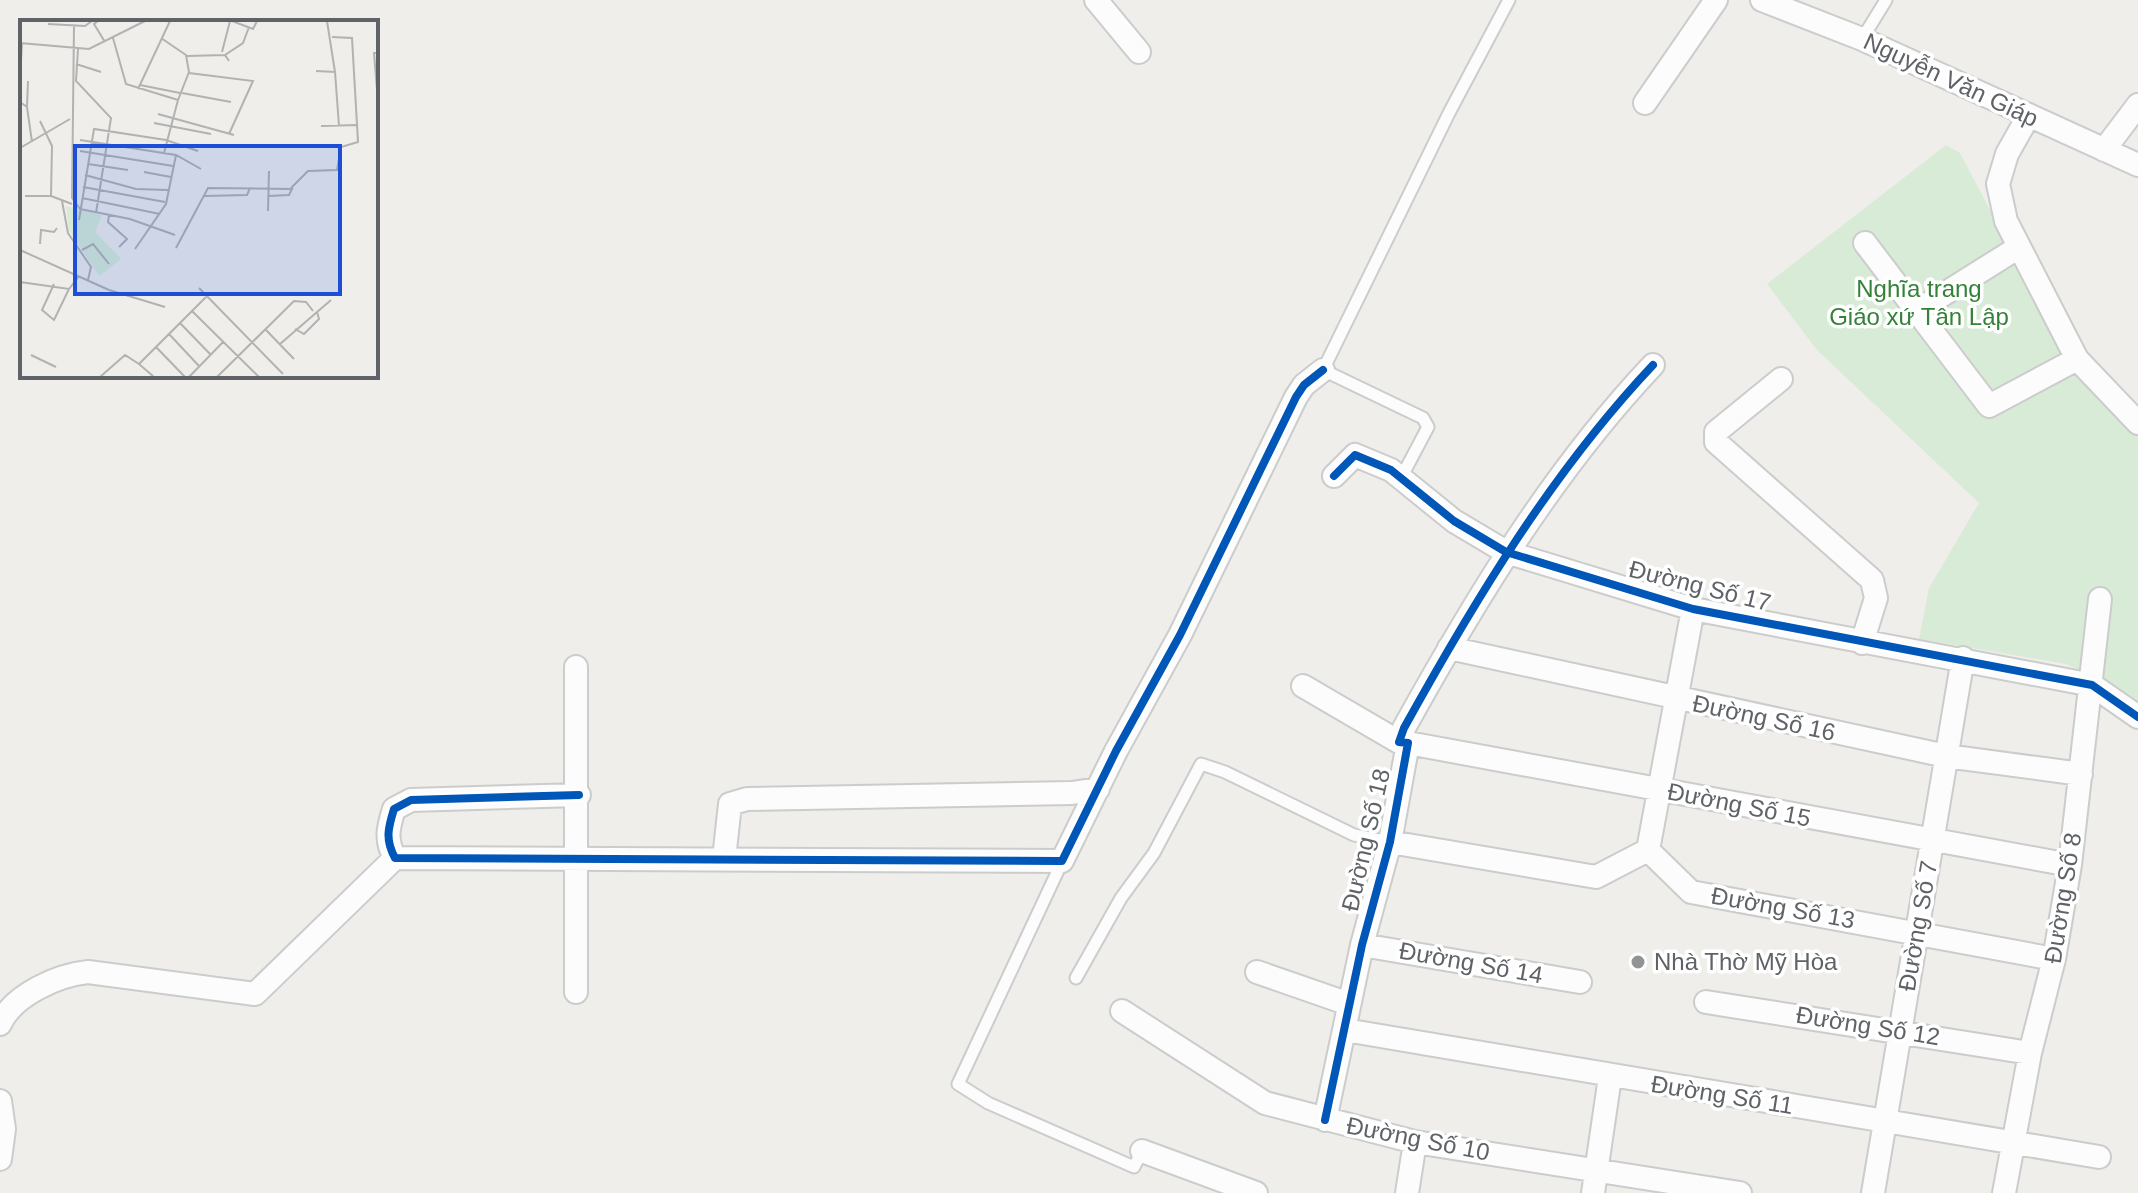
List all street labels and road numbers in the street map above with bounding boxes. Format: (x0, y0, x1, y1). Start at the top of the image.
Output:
street label: Nguyễn Văn Giáp (1860, 27, 2043, 132)
street label: Đường Số 17 (1626, 555, 1774, 616)
street label: Đường Số 16 (1690, 689, 1838, 746)
street label: Đường Số 18 (1336, 766, 1395, 914)
street label: Đường Số 15 (1665, 777, 1813, 832)
street label: Đường Số 8 (2039, 831, 2086, 965)
street label: Đường Số 7 (1893, 859, 1942, 993)
street label: Đường Số 13 (1709, 882, 1857, 933)
street label: Đường Số 14 (1397, 937, 1545, 988)
street label: Đường Số 12 (1794, 1001, 1942, 1050)
street label: Đường Số 11 (1649, 1070, 1795, 1119)
street label: Đường Số 10 (1344, 1111, 1492, 1166)

